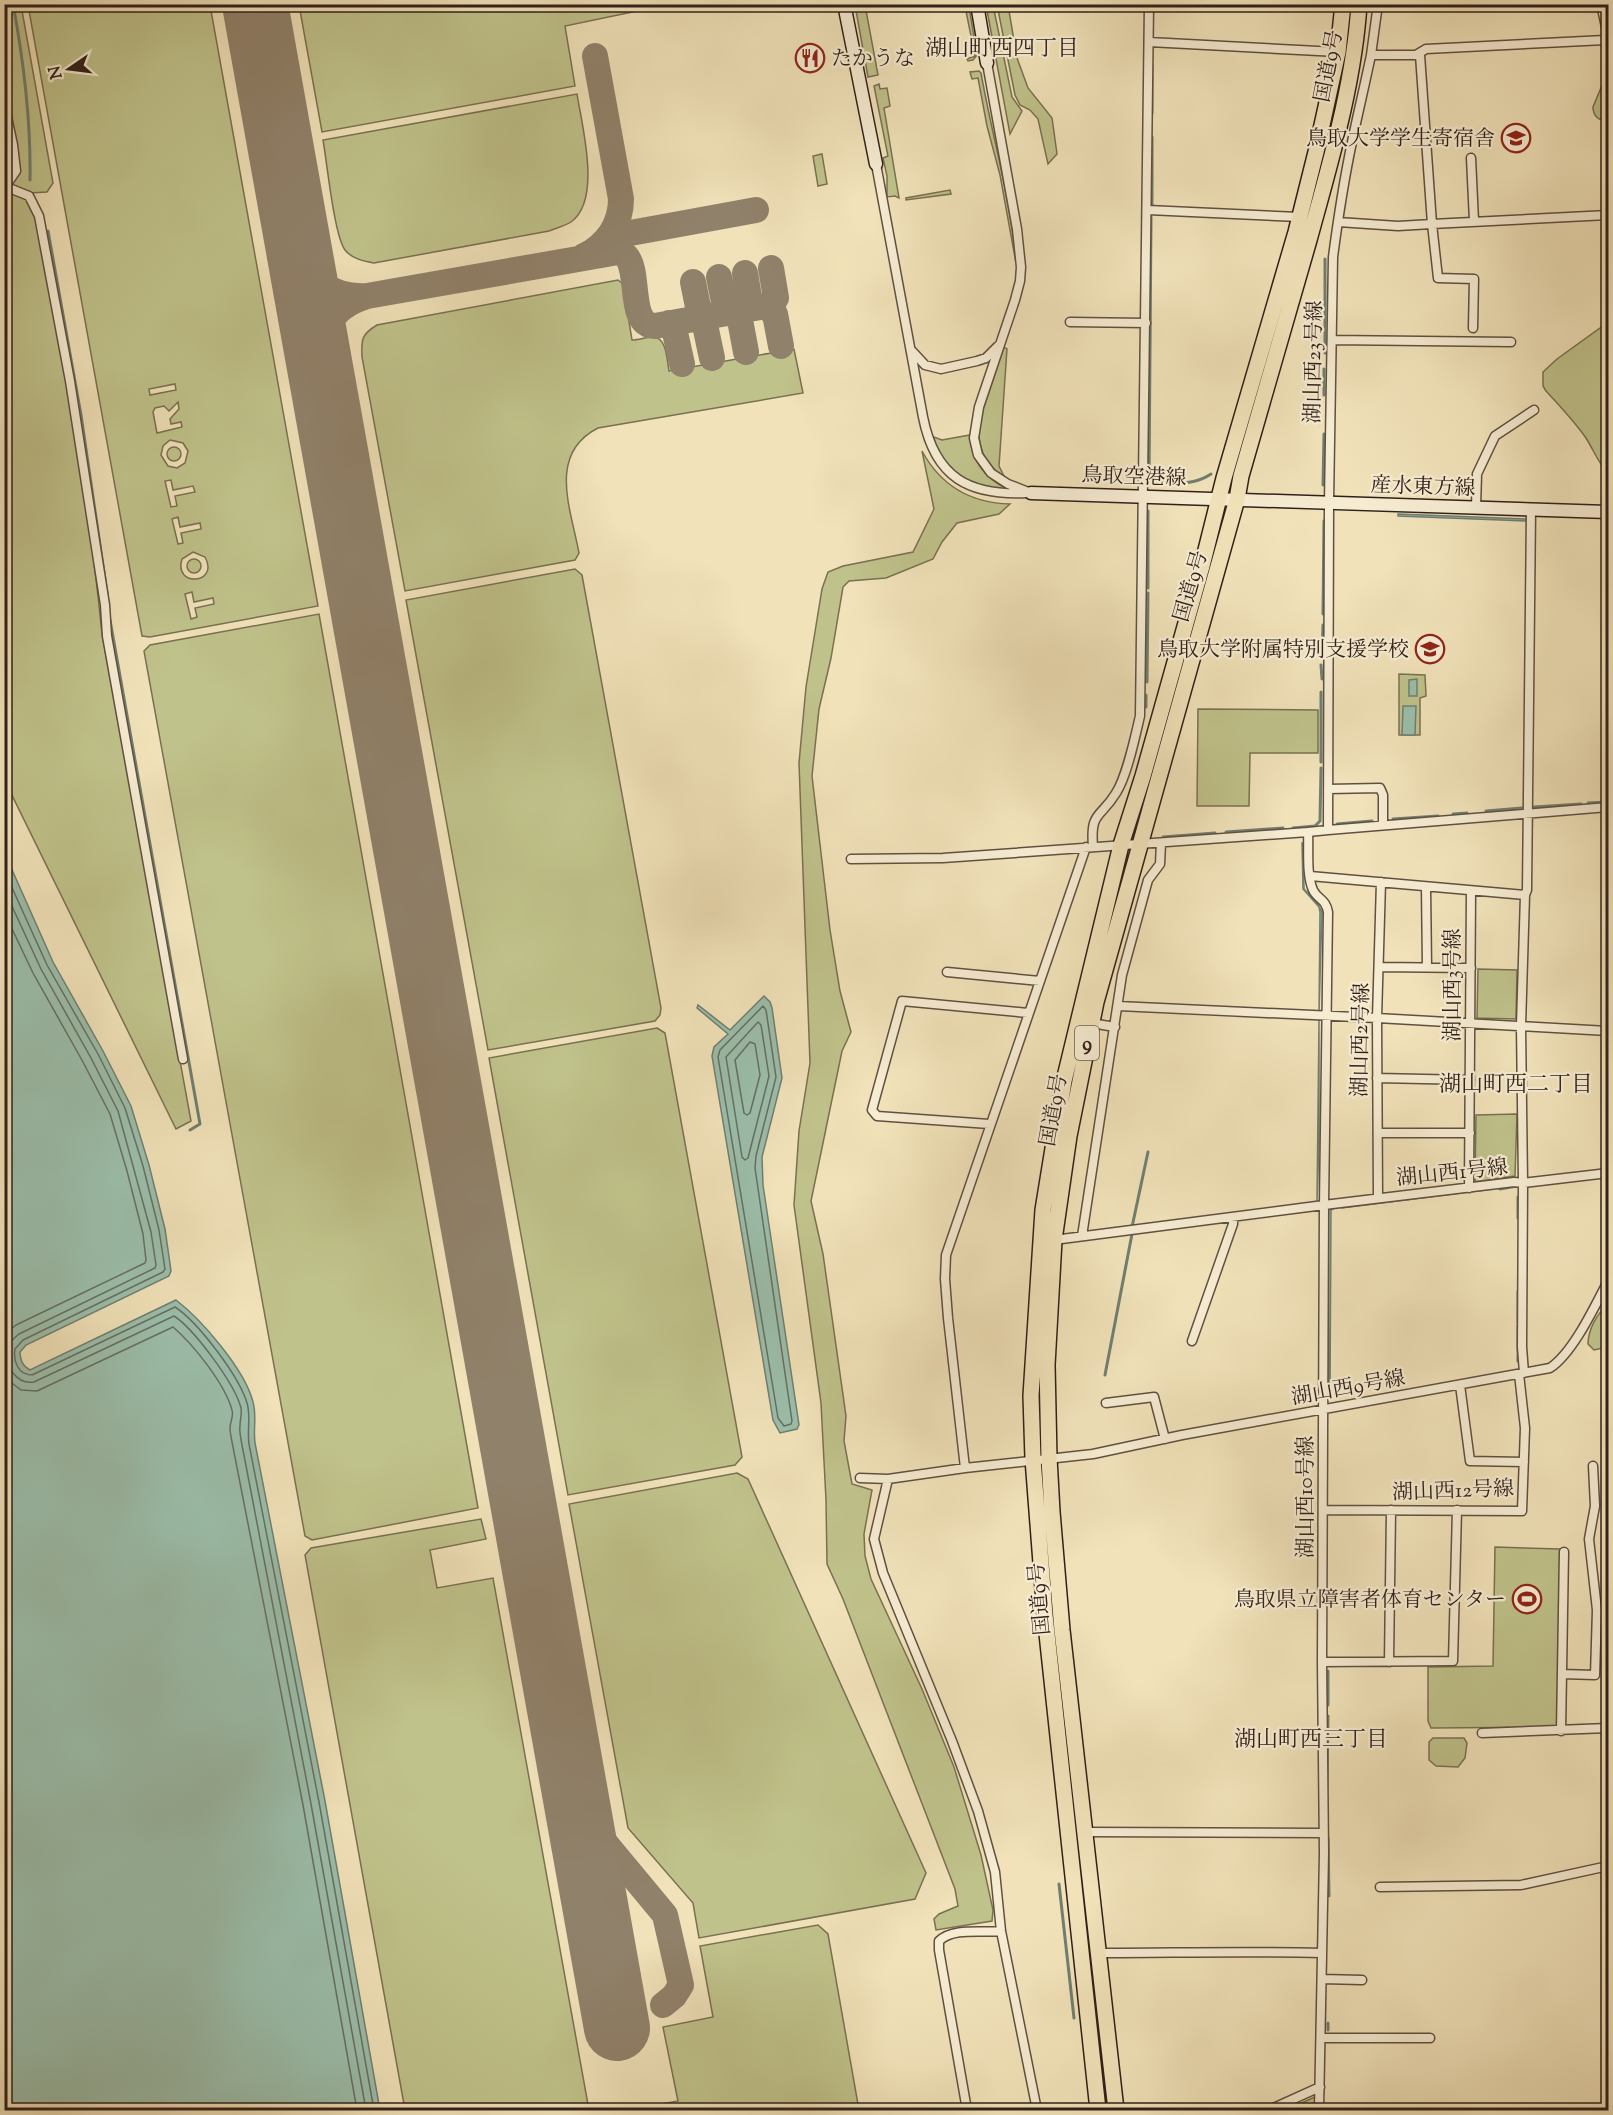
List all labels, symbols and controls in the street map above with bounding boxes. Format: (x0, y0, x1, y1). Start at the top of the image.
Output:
street label: 国道9号 (1308, 28, 1352, 105)
district label: 湖山町西四丁目 (925, 34, 1079, 66)
north arrow (39, 39, 99, 99)
restaurant icon: たかうな (794, 42, 826, 74)
place label: たかうな (831, 45, 915, 75)
text: N (44, 63, 70, 81)
school or university icon: 鳥取大学学生寄宿舎 (1500, 122, 1532, 154)
place label: 鳥取大学学生寄宿舎 (1306, 125, 1495, 155)
street label: 湖山西23号線 (1299, 300, 1331, 424)
street label: 鳥取空港線 (1081, 461, 1187, 495)
street label: 産水東方線 (1370, 471, 1476, 505)
street label: 国道9号 (1167, 547, 1216, 626)
school or university icon: 鳥取大学附属特別支援学校 (1414, 633, 1446, 665)
place label: 鳥取大学附属特別支援学校 (1157, 636, 1409, 666)
street label: 湖山西3号線 (1439, 928, 1469, 1042)
street label: 湖山西2号線 (1346, 982, 1378, 1098)
road number: 9 (1075, 1026, 1099, 1060)
district label: 湖山町西二丁目 (1439, 1070, 1593, 1102)
street label: 国道9号 (1034, 1072, 1076, 1149)
street label: 湖山西1号線 (1395, 1153, 1510, 1195)
street label: 湖山西9号線 (1289, 1364, 1408, 1414)
street label: 湖山西10号線 (1292, 1435, 1322, 1559)
street label: 湖山西12号線 (1392, 1475, 1515, 1509)
street label: 国道9号 (1023, 1561, 1059, 1637)
sports icon: 鳥取県立障害者体育センター (1511, 1583, 1543, 1615)
place label: 鳥取県立障害者体育センター (1234, 1586, 1506, 1616)
district label: 湖山町西三丁目 (1234, 1725, 1388, 1757)

